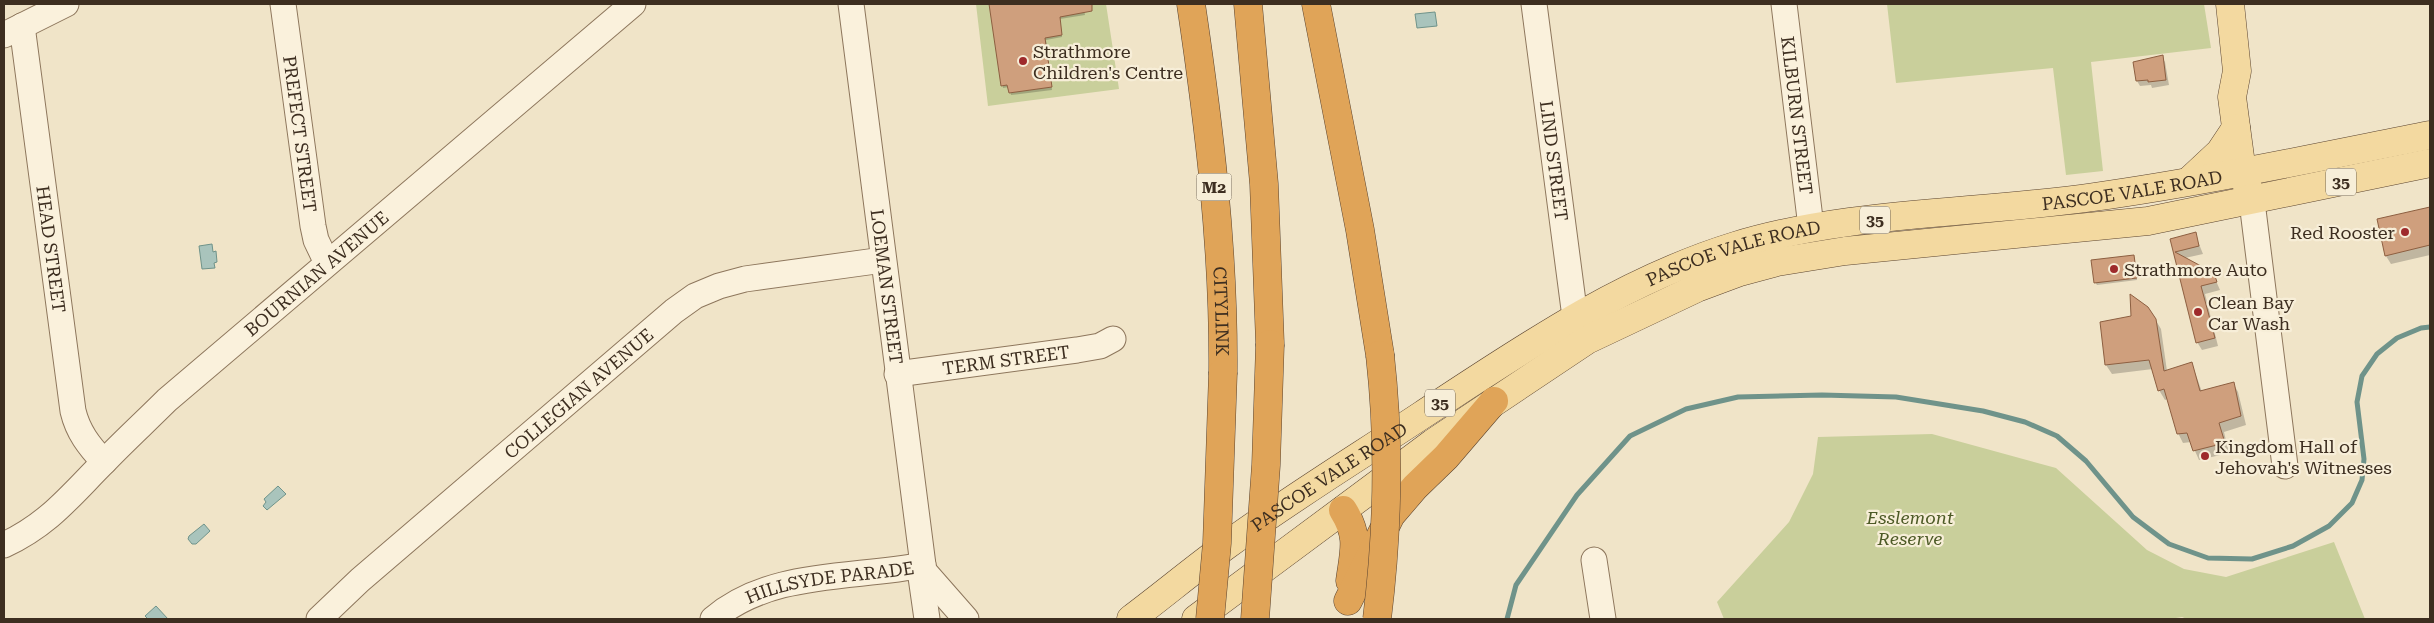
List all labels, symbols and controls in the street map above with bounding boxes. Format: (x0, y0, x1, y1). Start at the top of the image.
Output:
street label: KILBURN STREET (1777, 35, 1817, 196)
place label: Strathmore Children's Centre (1033, 41, 1183, 83)
street label: PREFECT STREET (280, 54, 322, 213)
marker: Strathmore Children's Centre (1017, 55, 1029, 67)
street label: LIND STREET (1536, 99, 1573, 222)
street label: PASCOE VALE ROAD (2041, 166, 2224, 214)
road number: 35 (2326, 168, 2356, 196)
road number: M2 (1196, 173, 1232, 200)
street label: HEAD STREET (33, 184, 70, 314)
street label: BOURNIAN AVENUE (240, 206, 392, 340)
road number: 35 (1860, 206, 1890, 234)
street label: LOEMAN STREET (867, 208, 908, 365)
street label: PASCOE VALE ROAD (1642, 216, 1822, 290)
place label: Red Rooster (2290, 222, 2395, 243)
marker: Red Rooster (2399, 226, 2411, 238)
place label: Strathmore Auto (2124, 259, 2267, 280)
marker: Strathmore Auto (2108, 263, 2120, 275)
street label: CITYLINK (1210, 266, 1234, 356)
place label: Clean Bay Car Wash (2208, 292, 2294, 334)
marker: Clean Bay Car Wash (2192, 306, 2204, 318)
street label: COLLEGIAN AVENUE (500, 323, 657, 463)
street label: TERM STREET (941, 341, 1071, 378)
road number: 35 (1425, 389, 1455, 416)
street label: PASCOE VALE ROAD (1247, 417, 1411, 535)
place label: Kingdom Hall of Jehovah's Witnesses (2215, 436, 2392, 478)
marker: Kingdom Hall of Jehovah's Witnesses (2199, 450, 2211, 462)
park label: Esslemont Reserve (1865, 507, 1954, 549)
street label: HILLSYDE PARADE (742, 556, 915, 607)

